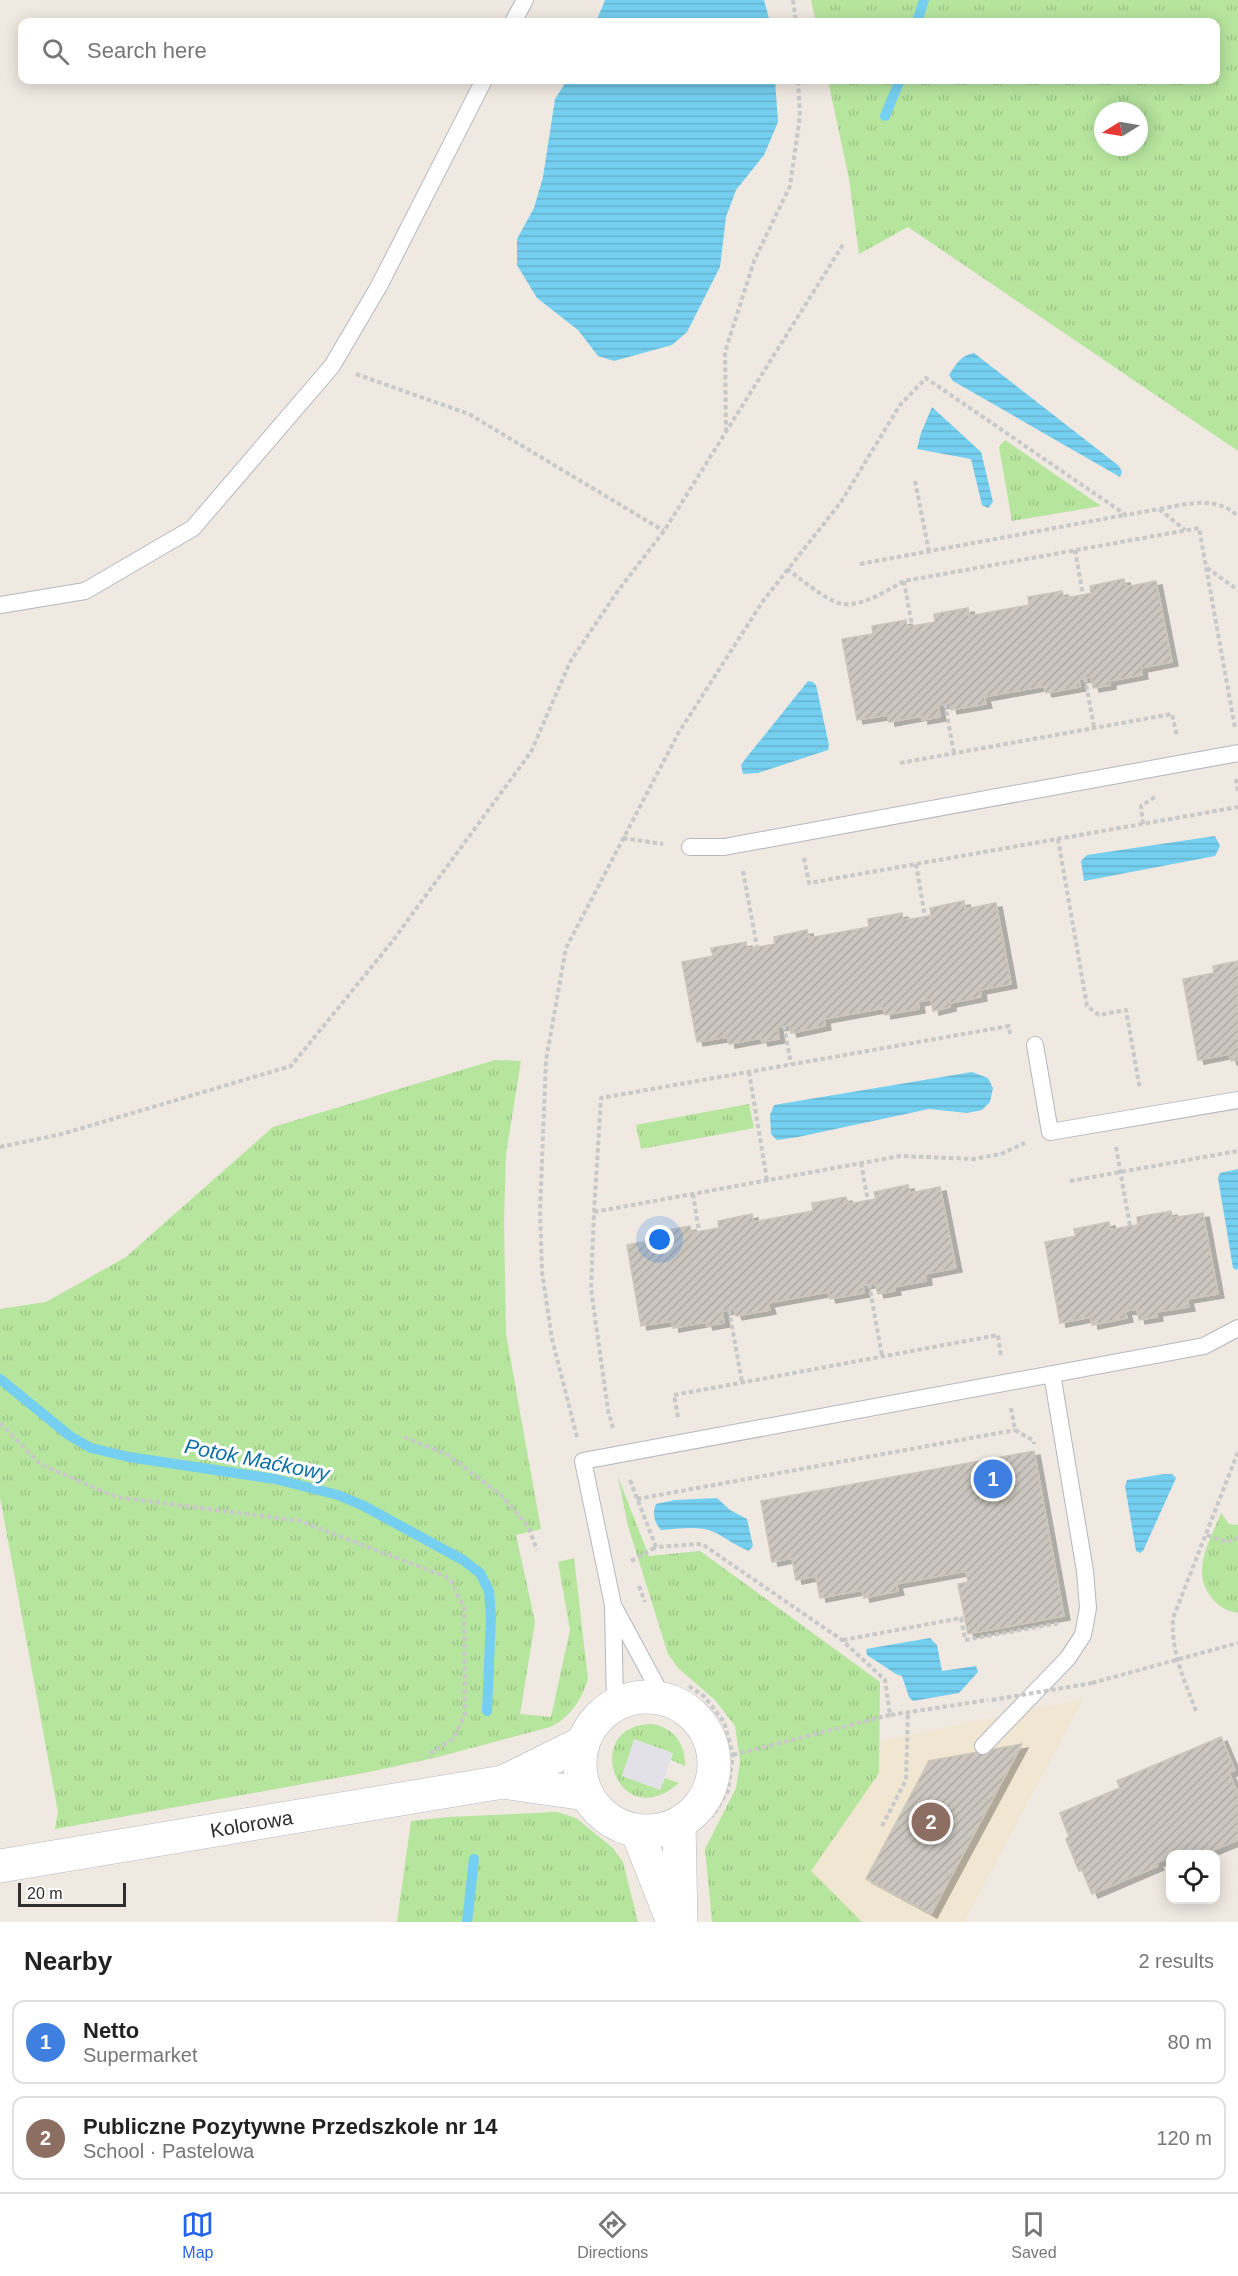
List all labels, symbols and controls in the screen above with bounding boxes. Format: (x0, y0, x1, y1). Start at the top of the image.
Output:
search box (18, 18, 1220, 84)
icon: search (39, 35, 72, 68)
text: Search here (87, 38, 207, 63)
north arrow (1094, 102, 1148, 156)
your location (645, 1225, 674, 1254)
water label: Potok Maćkowy (183, 1434, 333, 1485)
pin: 1 (974, 1456, 1012, 1502)
pin: 2 (912, 1800, 950, 1844)
street label: Kolorowa (209, 1806, 295, 1842)
map controls (1166, 1850, 1220, 1904)
button: locate (1166, 1850, 1220, 1904)
scale bar (18, 1880, 126, 1908)
text: 20 m (27, 1885, 63, 1902)
text: Nearby (24, 1946, 112, 1976)
text: 2 results (1138, 1950, 1214, 1972)
text: Netto (83, 2018, 139, 2043)
text: 1 (40, 2031, 51, 2053)
text: 80 m (1168, 2031, 1212, 2053)
text: Supermarket (83, 2044, 198, 2066)
text: Publiczne Pozytywne Przedszkole nr 14 (83, 2114, 497, 2139)
text: 2 (40, 2127, 51, 2149)
text: 120 m (1156, 2127, 1212, 2149)
text: School · Pastelowa (83, 2140, 254, 2162)
tab: Map (181, 2208, 214, 2262)
tab: Directions (577, 2208, 648, 2262)
tab: Saved (1011, 2208, 1057, 2262)

